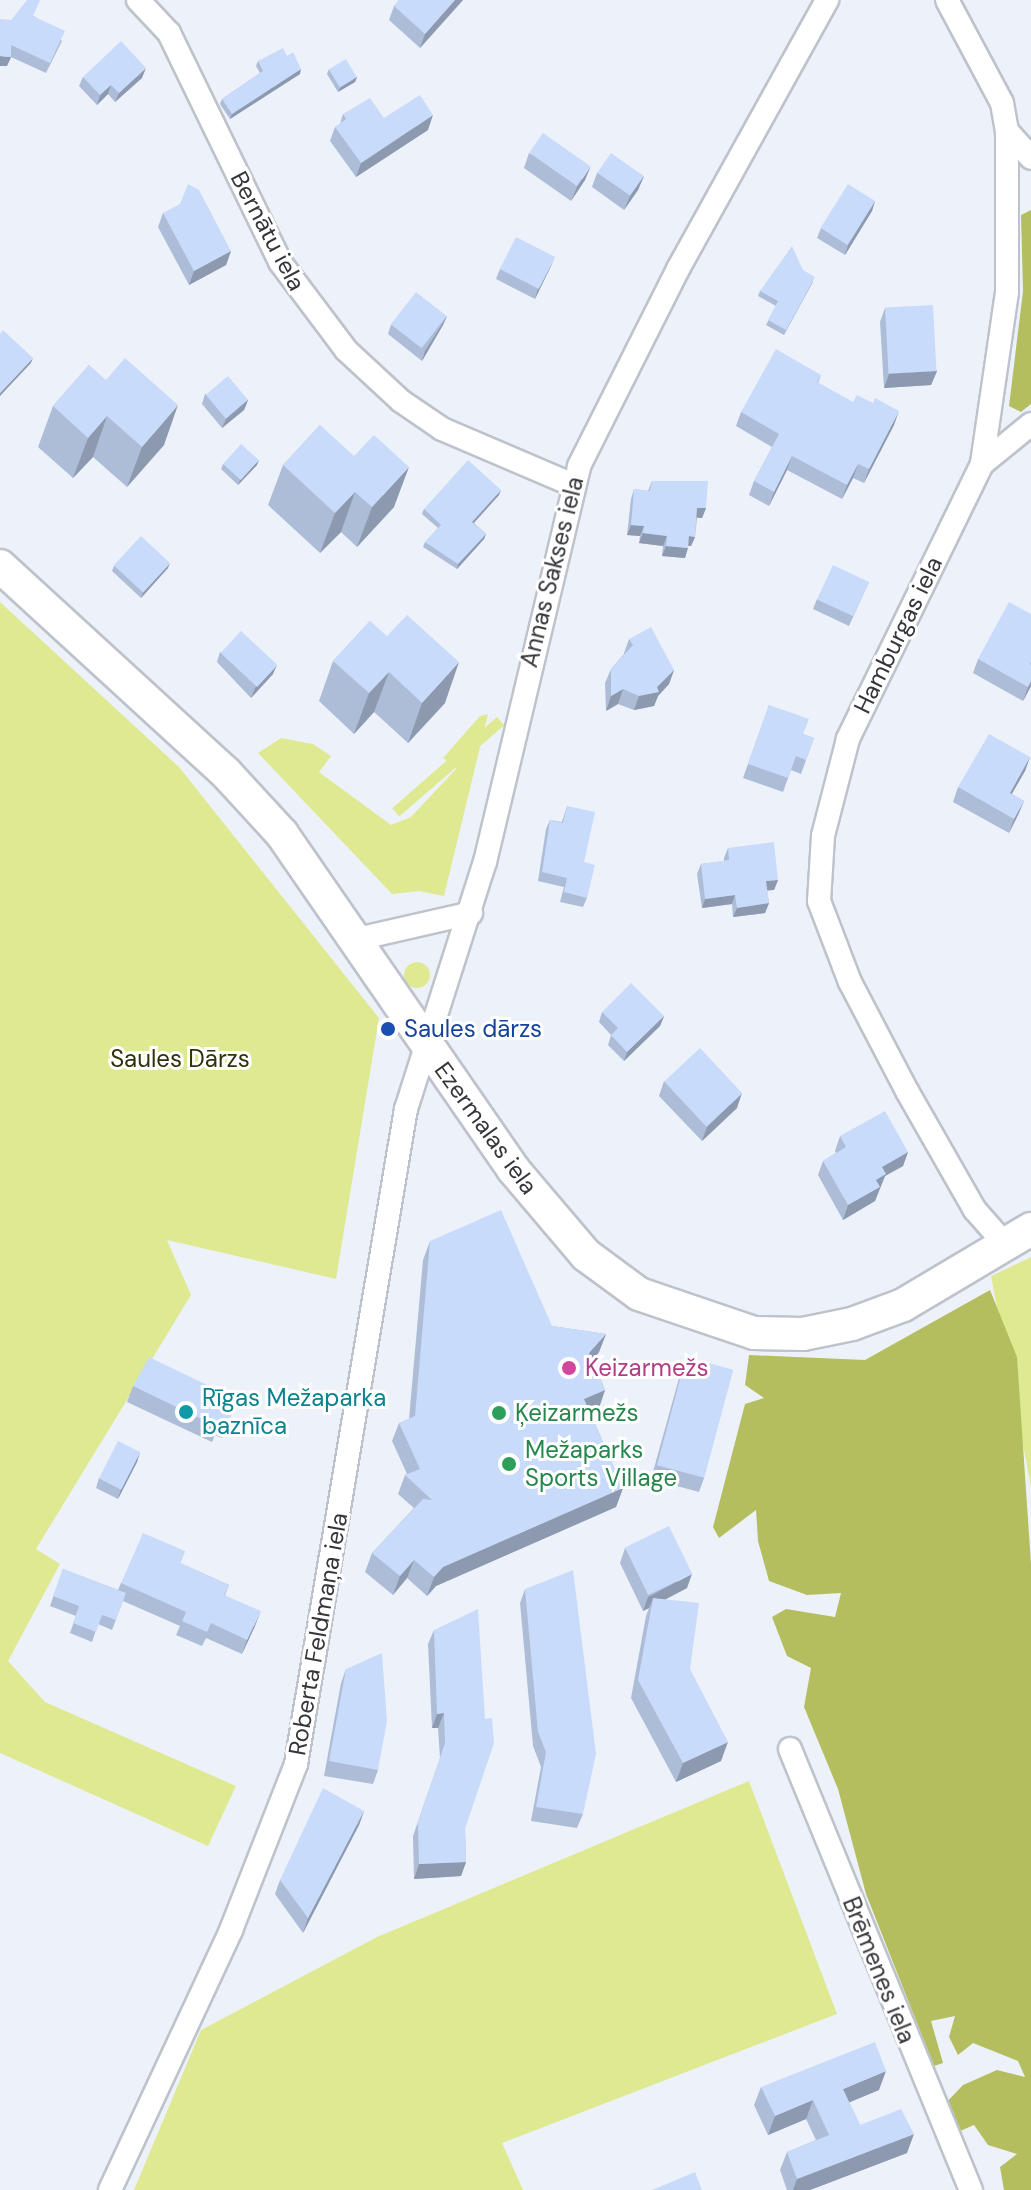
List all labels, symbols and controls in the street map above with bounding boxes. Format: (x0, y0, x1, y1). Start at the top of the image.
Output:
street label: Bernātu iela (225, 166, 311, 296)
street label: Annas Sakses iela (514, 474, 590, 670)
street label: Hamburgas iela (848, 552, 948, 718)
place label: Saules dārzs (404, 1015, 542, 1043)
marker: Saules dārzs (379, 1020, 397, 1038)
park label: Saules Dārzs (110, 1045, 250, 1073)
street label: Ezermalas iela (428, 1056, 544, 1200)
place label: Keizarmežs (585, 1354, 709, 1382)
marker: Keizarmežs (560, 1359, 578, 1377)
place label: Rīgas Mežaparka baznīca (202, 1384, 386, 1440)
place label: Ķeizarmežs (515, 1399, 639, 1427)
marker: Rīgas Mežaparka baznīca (177, 1403, 195, 1421)
marker: Ķeizarmežs (490, 1404, 508, 1422)
place label: Mežaparks Sports Village (525, 1436, 677, 1492)
marker: Mežaparks Sports Village (500, 1455, 518, 1473)
street label: Roberta Feldmaņa iela (282, 1510, 354, 1758)
street label: Brēmenes iela (837, 1893, 921, 2047)

